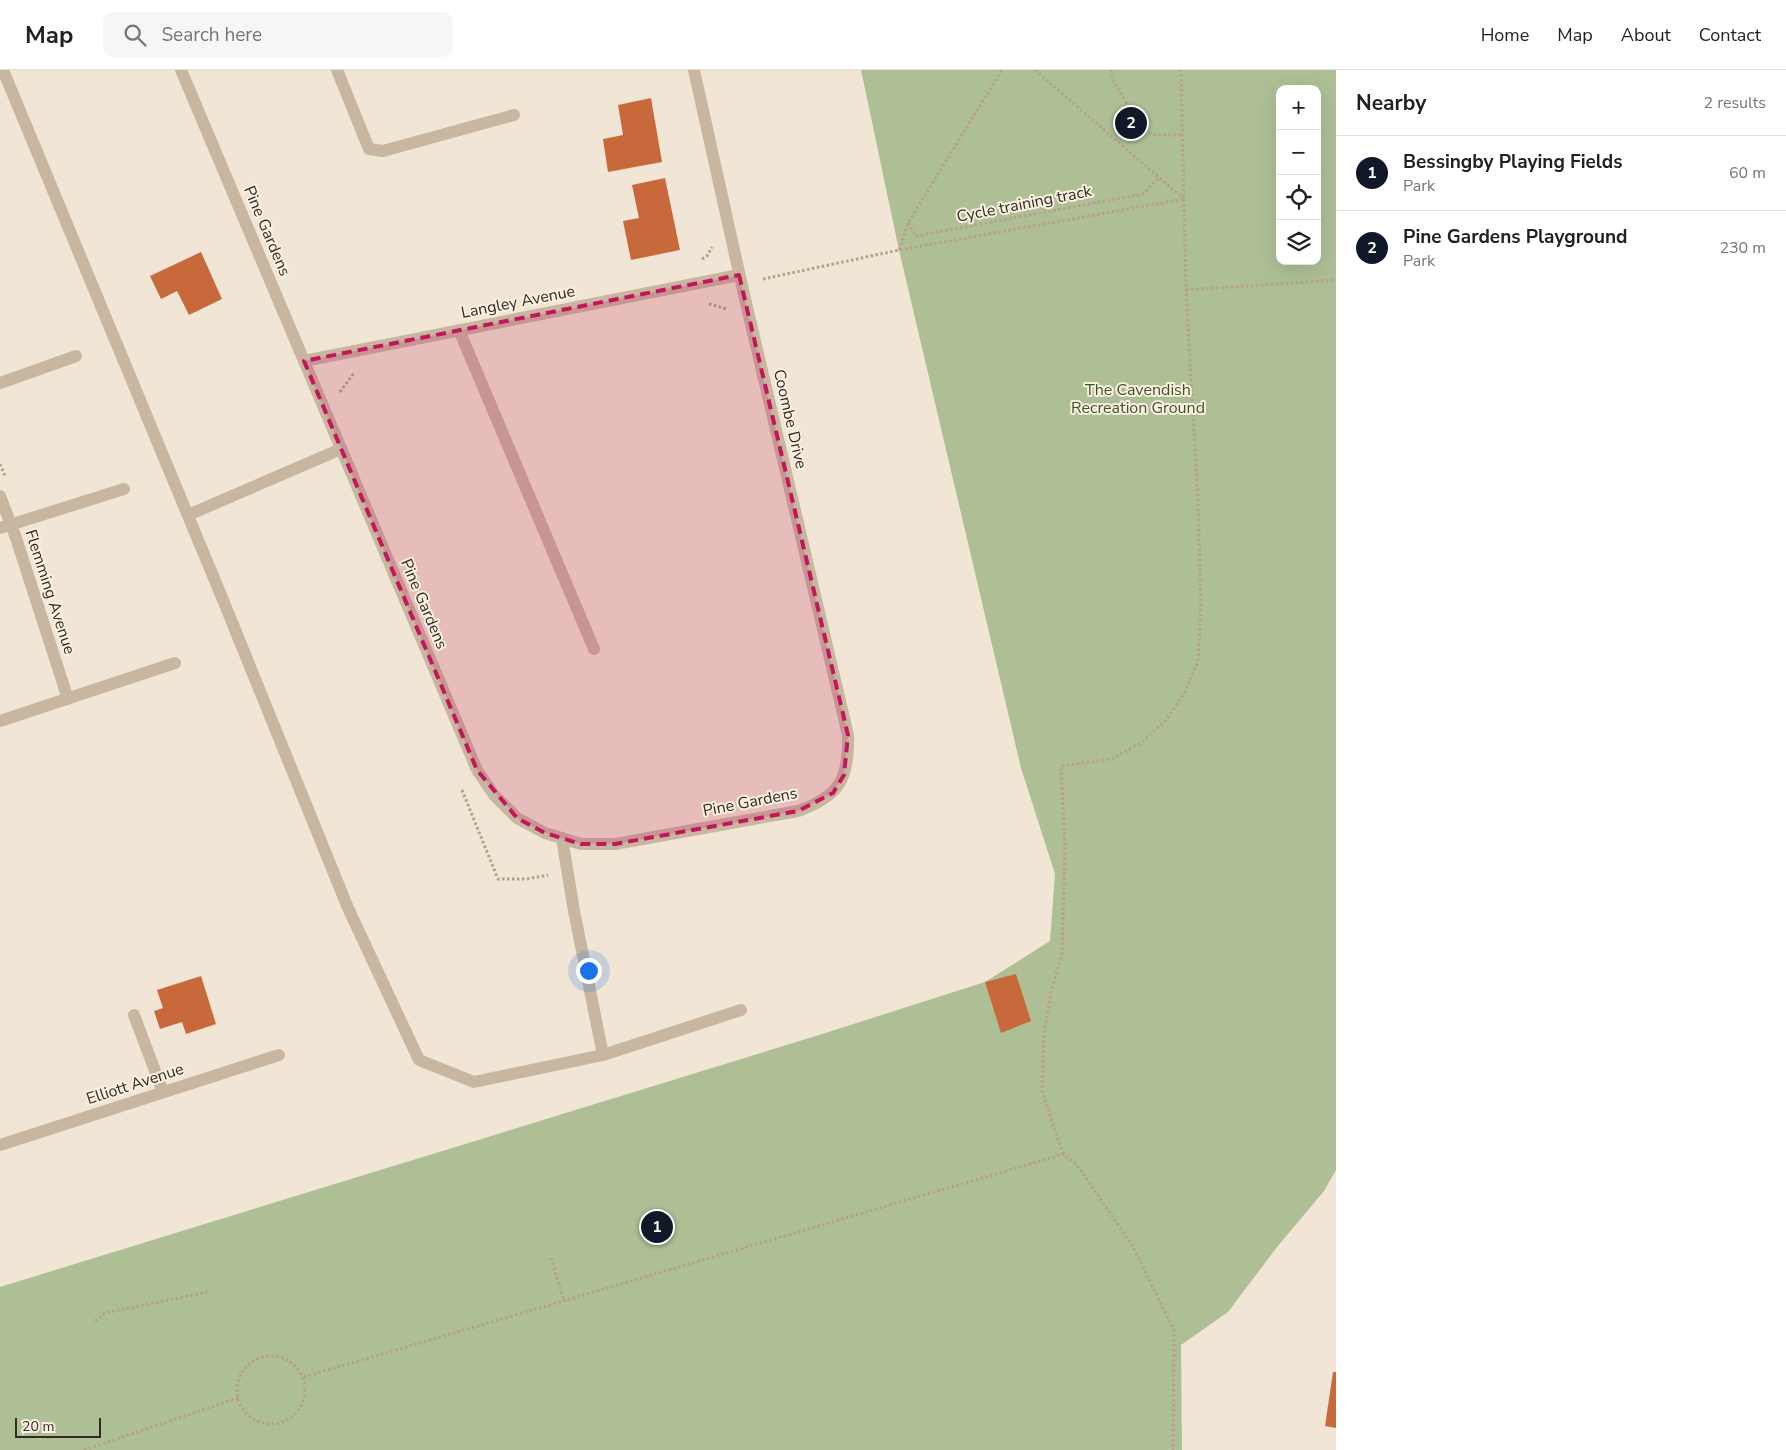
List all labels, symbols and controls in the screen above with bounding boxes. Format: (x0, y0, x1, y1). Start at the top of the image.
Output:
search box (103, 12, 453, 57)
text: Map (25, 19, 73, 51)
icon: search (121, 21, 149, 49)
text: Search here (161, 22, 262, 48)
text: Home (1481, 23, 1529, 47)
text: Map (1557, 23, 1593, 47)
text: About (1621, 23, 1671, 47)
text: Contact (1699, 23, 1761, 47)
map controls (1276, 85, 1321, 265)
button: + (1276, 85, 1321, 130)
text: Nearby (1356, 89, 1426, 117)
text: 2 results (1704, 92, 1766, 114)
pin: 2 (1115, 104, 1147, 142)
button: − (1276, 130, 1321, 175)
text: Bessingby Playing Fields (1403, 149, 1622, 175)
text: 1 (1367, 162, 1377, 184)
text: 60 m (1729, 162, 1766, 184)
button: locate (1276, 175, 1321, 220)
text: Park (1403, 175, 1435, 197)
street label: Cycle training track (955, 180, 1094, 228)
street label: Pine Gardens (238, 183, 296, 279)
button: layers (1276, 220, 1321, 265)
text: Pine Gardens Playground (1403, 224, 1627, 250)
text: 2 (1367, 237, 1377, 259)
text: 230 m (1719, 237, 1766, 259)
text: Park (1403, 250, 1435, 272)
street label: Langley Avenue (459, 280, 577, 324)
street label: Coombe Drive (768, 367, 812, 471)
park label: The Cavendish Recreation Ground (1071, 379, 1205, 419)
street label: Flemming Avenue (19, 527, 81, 657)
street label: Pine Gardens (395, 556, 453, 652)
street label: Pine Gardens (701, 782, 799, 822)
your location (576, 958, 602, 984)
street label: Elliott Avenue (84, 1058, 186, 1110)
pin: 1 (641, 1208, 673, 1246)
scale bar (15, 1415, 101, 1438)
text: 20 m (22, 1417, 54, 1436)

